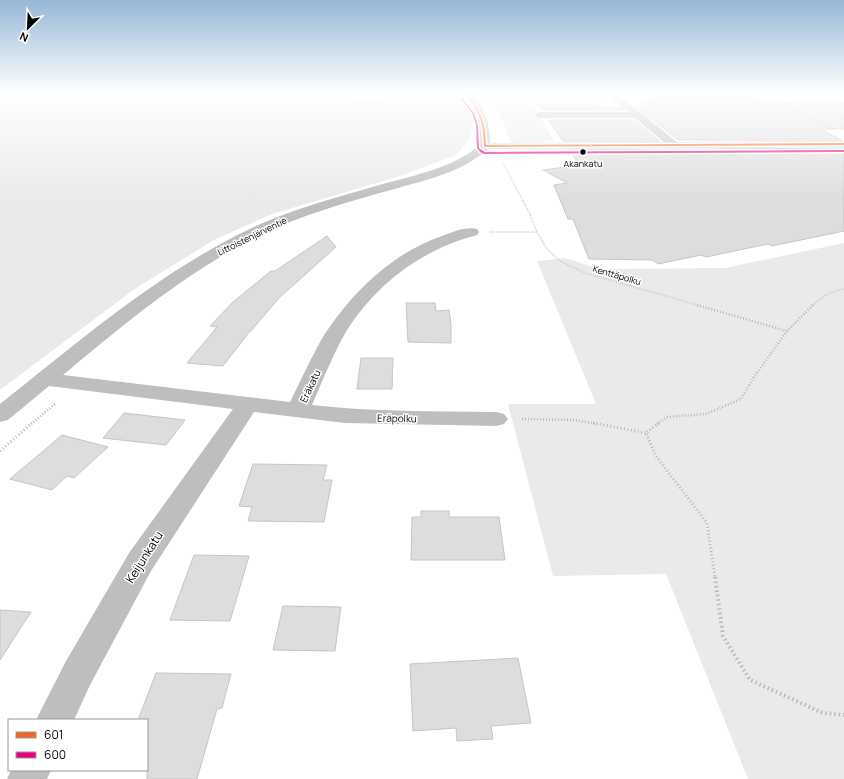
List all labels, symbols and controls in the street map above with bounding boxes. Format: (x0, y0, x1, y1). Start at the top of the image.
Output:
north arrow (8, 8, 48, 48)
text: N (17, 29, 30, 46)
marker: Akankatu (578, 147, 588, 157)
place label: Akankatu (564, 157, 602, 170)
street label: Littoistenjärventie (215, 214, 289, 258)
street label: Kenttäpolku (591, 262, 643, 288)
street label: Eräkatu (296, 367, 324, 405)
street label: Eräpolku (377, 411, 417, 425)
street label: Keijunkatu (121, 528, 167, 586)
legend (8, 719, 148, 771)
text: 601 (44, 726, 63, 743)
text: 600 (44, 746, 66, 763)

